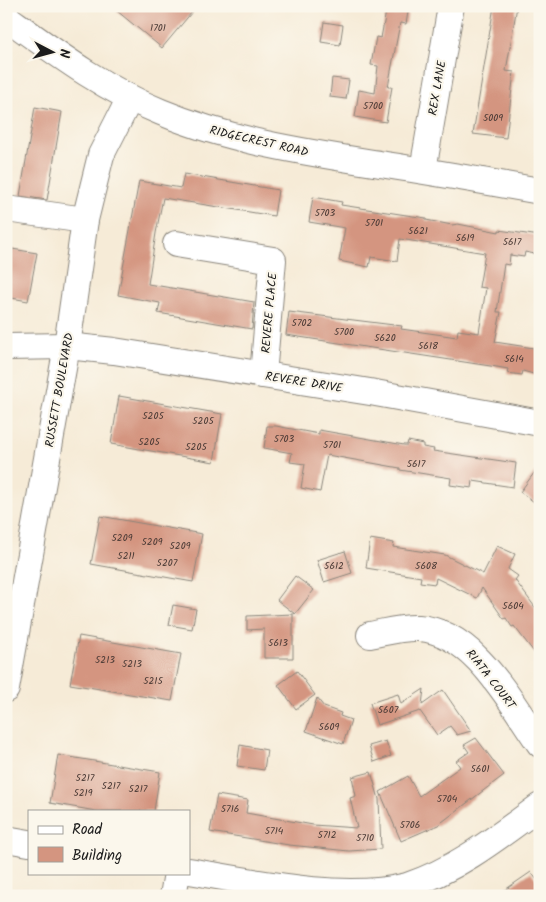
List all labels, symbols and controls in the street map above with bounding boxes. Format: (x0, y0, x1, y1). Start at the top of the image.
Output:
house number: 1701 (150, 20, 166, 36)
north arrow (28, 28, 78, 78)
text: N (53, 48, 75, 59)
street label: REX LANE (423, 58, 452, 117)
house number: 5700 (363, 98, 383, 114)
house number: 5009 (483, 110, 503, 126)
street label: RIDGECREST ROAD (208, 121, 311, 162)
house number: 5703 (315, 205, 336, 221)
house number: 5701 (365, 215, 383, 231)
house number: 5621 (408, 223, 428, 239)
house number: 5619 (456, 230, 475, 246)
house number: 5617 (503, 234, 522, 250)
street label: REVERE PLACE (257, 271, 283, 354)
house number: 5702 (292, 315, 313, 331)
house number: 5700 (334, 324, 354, 340)
house number: 5620 (374, 330, 396, 346)
street label: RUSSETT BOULEVARD (40, 331, 79, 449)
house number: 5618 (418, 338, 439, 354)
house number: 5614 (504, 351, 524, 367)
street label: REVERE DRIVE (264, 367, 345, 398)
house number: 5205 (142, 408, 164, 424)
house number: 5205 (192, 413, 214, 429)
house number: 5703 (274, 431, 295, 447)
house number: 5205 (138, 434, 160, 450)
house number: 5701 (323, 437, 341, 453)
house number: 5205 (185, 439, 207, 455)
house number: 5617 (407, 456, 426, 472)
house number: 5209 (111, 530, 133, 546)
house number: 5209 (141, 534, 163, 550)
house number: 5209 (169, 538, 191, 554)
house number: 5211 (117, 548, 135, 564)
house number: 5207 (157, 555, 178, 571)
house number: 5612 (324, 558, 344, 574)
house number: 5608 (415, 558, 438, 574)
house number: 5604 (502, 598, 524, 614)
house number: 5613 (268, 635, 288, 651)
street label: RIATA COURT (461, 645, 521, 715)
house number: 5213 (95, 652, 115, 668)
house number: 5213 (122, 656, 142, 672)
house number: 5215 (143, 673, 163, 689)
house number: 5607 (378, 702, 399, 718)
house number: 5609 (319, 719, 340, 735)
house number: 5601 (470, 761, 490, 777)
house number: 5217 (76, 770, 95, 786)
house number: 5217 (102, 778, 121, 794)
house number: 5217 (129, 781, 148, 797)
house number: 5219 (73, 785, 93, 801)
house number: 5704 (437, 791, 458, 807)
house number: 5716 (221, 801, 239, 817)
legend (28, 810, 190, 874)
house number: 5706 (400, 817, 420, 833)
text: Road (72, 818, 103, 842)
house number: 5714 (265, 823, 284, 839)
house number: 5712 (318, 827, 337, 843)
house number: 5710 (356, 830, 374, 846)
text: Building (72, 844, 122, 868)

